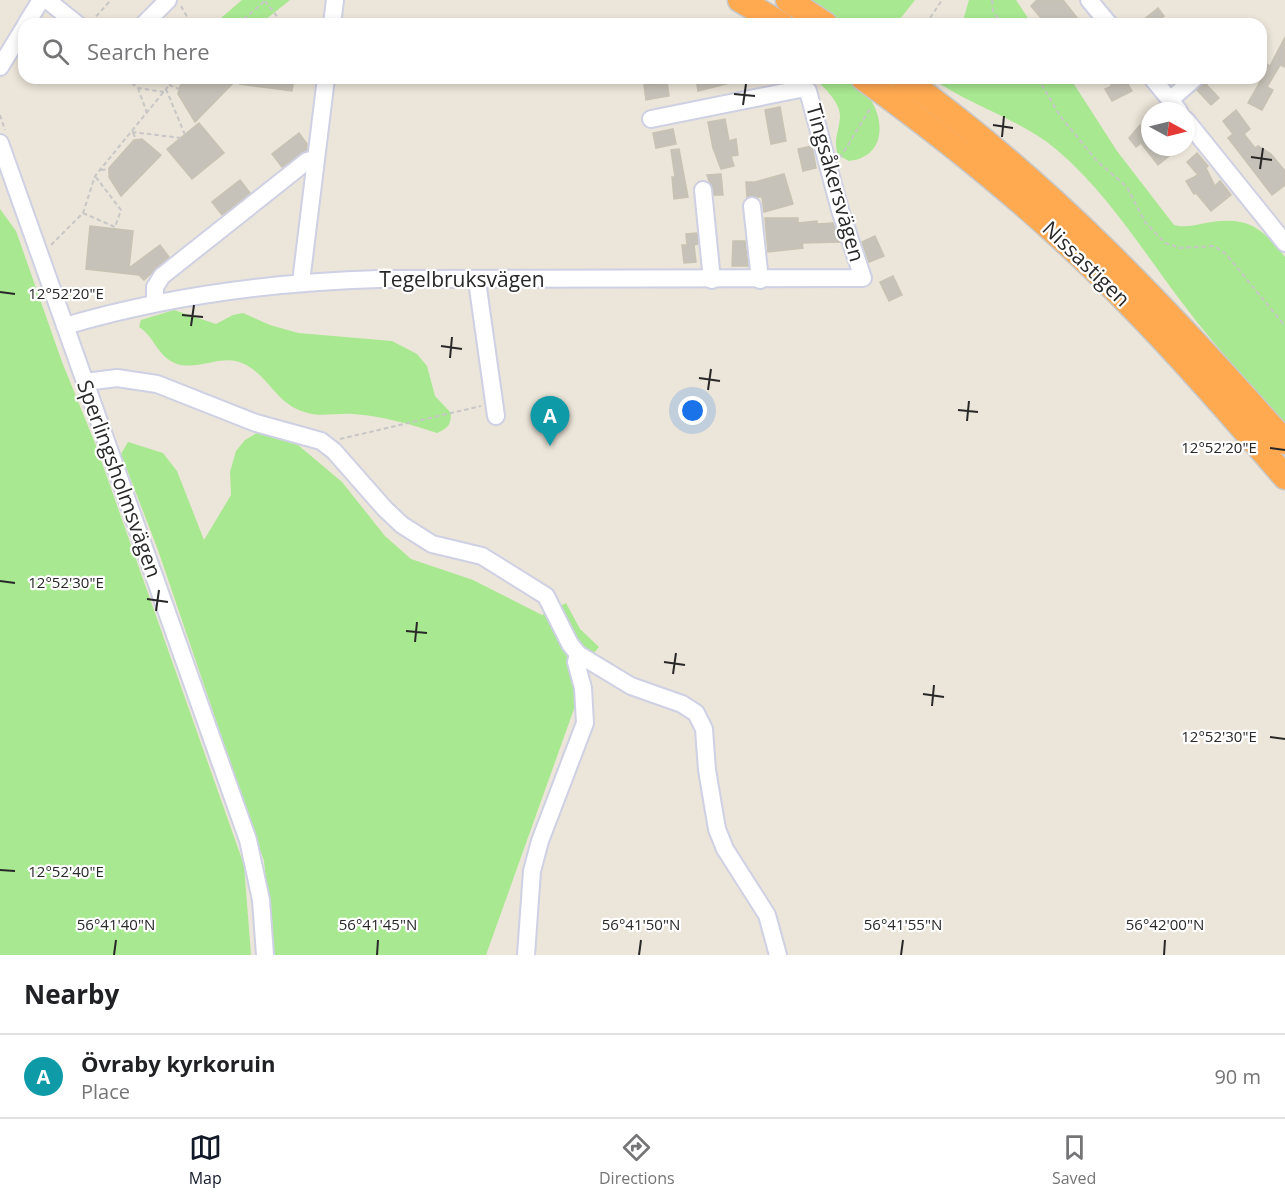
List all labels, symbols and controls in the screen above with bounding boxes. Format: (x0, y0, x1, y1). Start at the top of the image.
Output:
search box (18, 18, 1267, 84)
icon: search (39, 35, 72, 68)
text: Search here (87, 36, 210, 66)
street label: Tingsåkersvägen (800, 101, 872, 265)
north arrow (1141, 102, 1195, 156)
street label: Nissastigen (1037, 214, 1137, 312)
street label: Tegelbruksvägen (379, 265, 545, 293)
text: 12°52'20"E (28, 283, 104, 303)
street label: Sperlingsholmsvägen (71, 376, 169, 581)
pin: A (530, 396, 570, 446)
your location (678, 396, 707, 425)
text: 12°52'20"E (1181, 437, 1257, 457)
text: 12°52'30"E (28, 572, 104, 592)
text: 12°52'30"E (1181, 726, 1257, 746)
text: 12°52'40"E (28, 861, 104, 881)
text: 56°41'40"N (77, 914, 155, 934)
text: 56°41'45"N (339, 914, 417, 934)
text: 56°41'50"N (602, 914, 680, 934)
text: 56°41'55"N (864, 914, 942, 934)
text: 56°42'00"N (1126, 914, 1204, 934)
text: Nearby (24, 976, 119, 1012)
text: Övraby kyrkoruin (81, 1048, 276, 1078)
text: A (37, 1063, 50, 1090)
text: 90 m (1214, 1063, 1261, 1090)
text: Place (81, 1078, 130, 1105)
tab: Map (189, 1131, 222, 1189)
tab: Directions (599, 1131, 675, 1189)
tab: Saved (1052, 1131, 1096, 1189)

